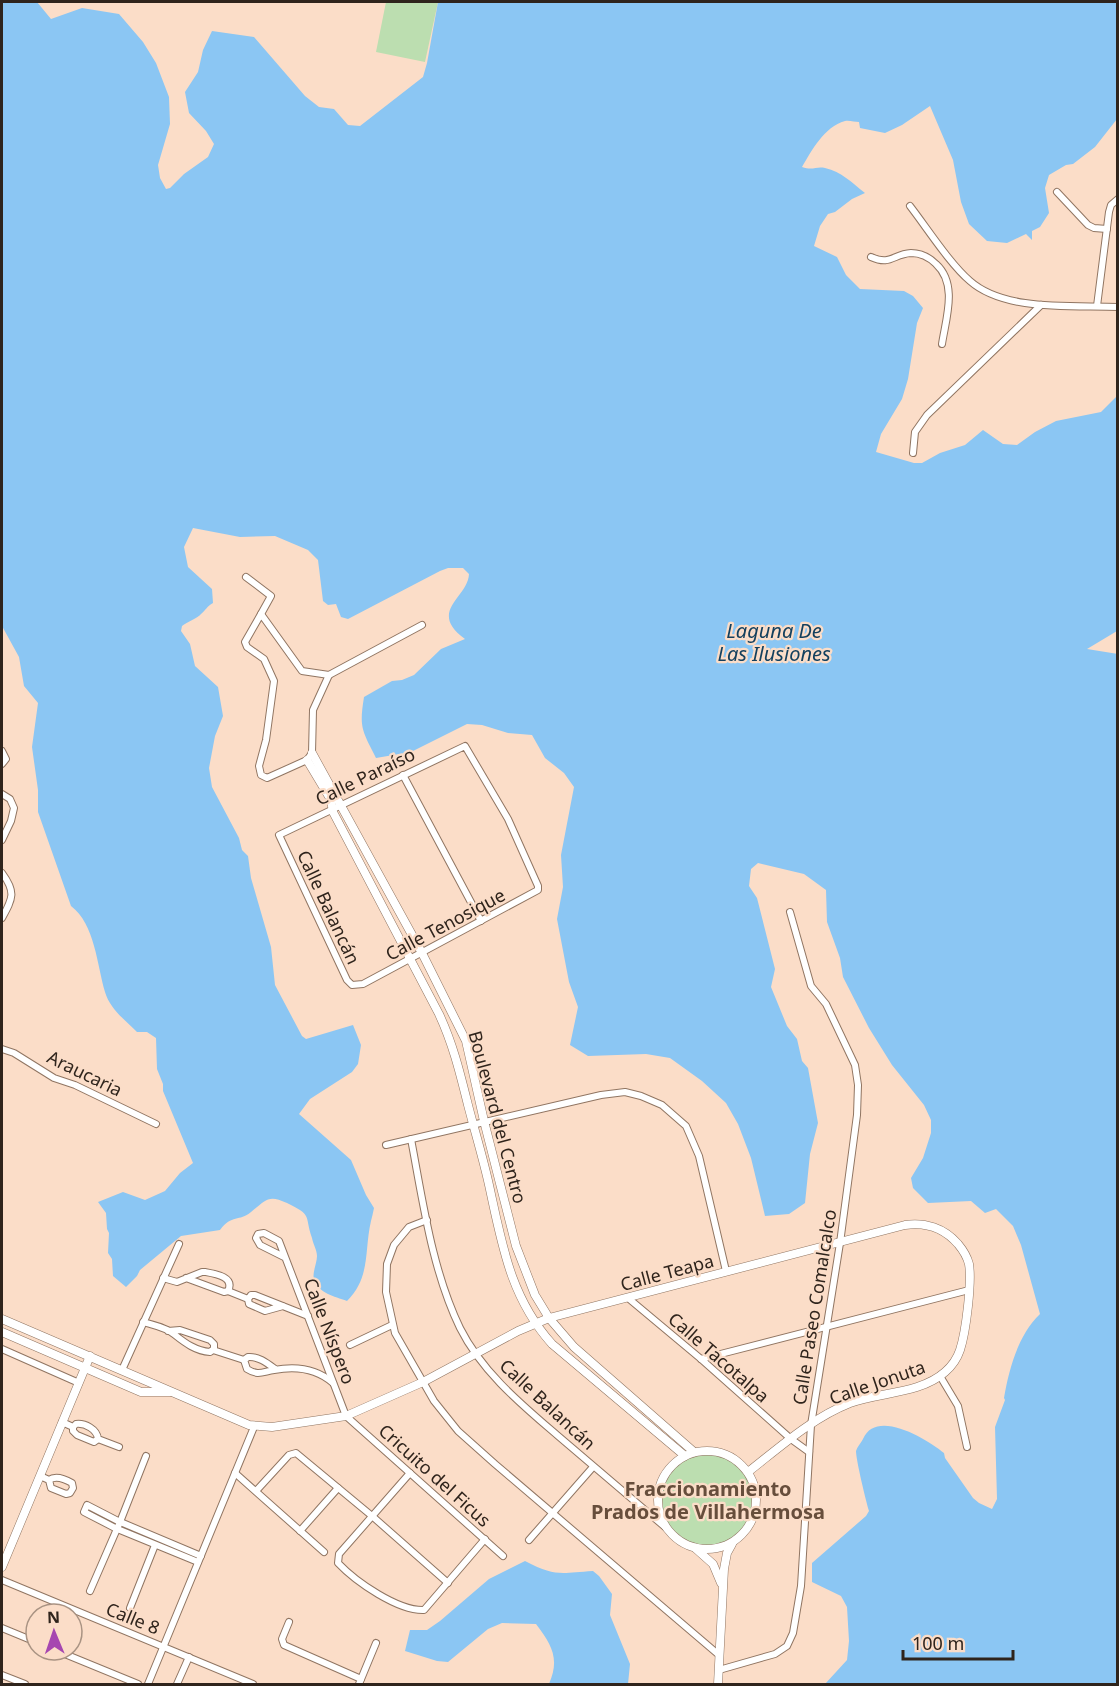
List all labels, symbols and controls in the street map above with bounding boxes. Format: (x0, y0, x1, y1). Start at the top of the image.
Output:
water label: Laguna De Las Ilusiones (717, 617, 831, 667)
street label: Calle Paraíso (311, 742, 419, 810)
street label: Calle Balancán (292, 846, 366, 968)
street label: Calle Tenosique (381, 882, 509, 966)
street label: Boulevard del Centro (463, 1028, 533, 1206)
street label: Araucaria (43, 1045, 127, 1101)
street label: Calle Paseo Comalcalco (787, 1207, 841, 1407)
street label: Calle Teapa (618, 1248, 716, 1296)
street label: Calle Níspero (299, 1275, 361, 1387)
street label: Calle Tacotalpa (664, 1307, 774, 1407)
street label: Calle Balancán (495, 1353, 601, 1455)
street label: Calle Jonuta (826, 1354, 928, 1410)
street label: Cricuito del Ficus (374, 1418, 496, 1532)
district label: Fraccionamiento Prados de Villahermosa (591, 1475, 825, 1525)
street label: Calle 8 (103, 1596, 163, 1640)
north arrow (24, 1602, 84, 1662)
text: N (47, 1606, 60, 1628)
scale bar (903, 1623, 1012, 1661)
text: 100 m (912, 1631, 964, 1655)

